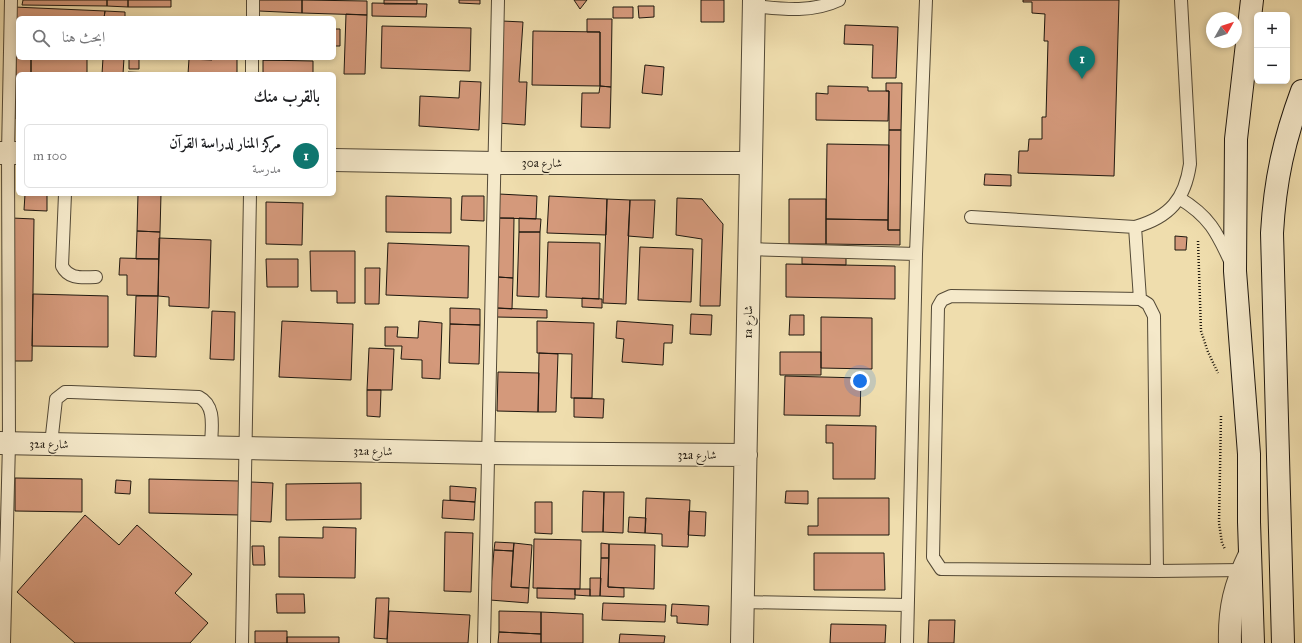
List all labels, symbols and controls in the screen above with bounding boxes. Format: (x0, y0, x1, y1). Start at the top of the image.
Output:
north arrow (1206, 12, 1242, 48)
map controls (1254, 12, 1290, 84)
button: + (1254, 12, 1290, 48)
search box (16, 16, 336, 60)
icon: search (30, 27, 52, 49)
text: ابحث هنا (62, 28, 105, 46)
pin: 1 (1069, 46, 1095, 79)
button: − (1254, 48, 1290, 84)
text: بالقرب منك (254, 86, 320, 107)
text: مركز المنار لدراسة القرآن (169, 134, 281, 152)
text: 100 m (33, 148, 67, 164)
text: 1 (303, 148, 309, 164)
street label: 30a شارع (522, 156, 562, 174)
text: مدرسة (252, 161, 281, 177)
street label: 1a شارع (741, 305, 759, 339)
your location (850, 371, 870, 391)
street label: 32a شارع (29, 437, 69, 455)
street label: 32a شارع (353, 444, 393, 462)
street label: 32a شارع (677, 448, 717, 466)

